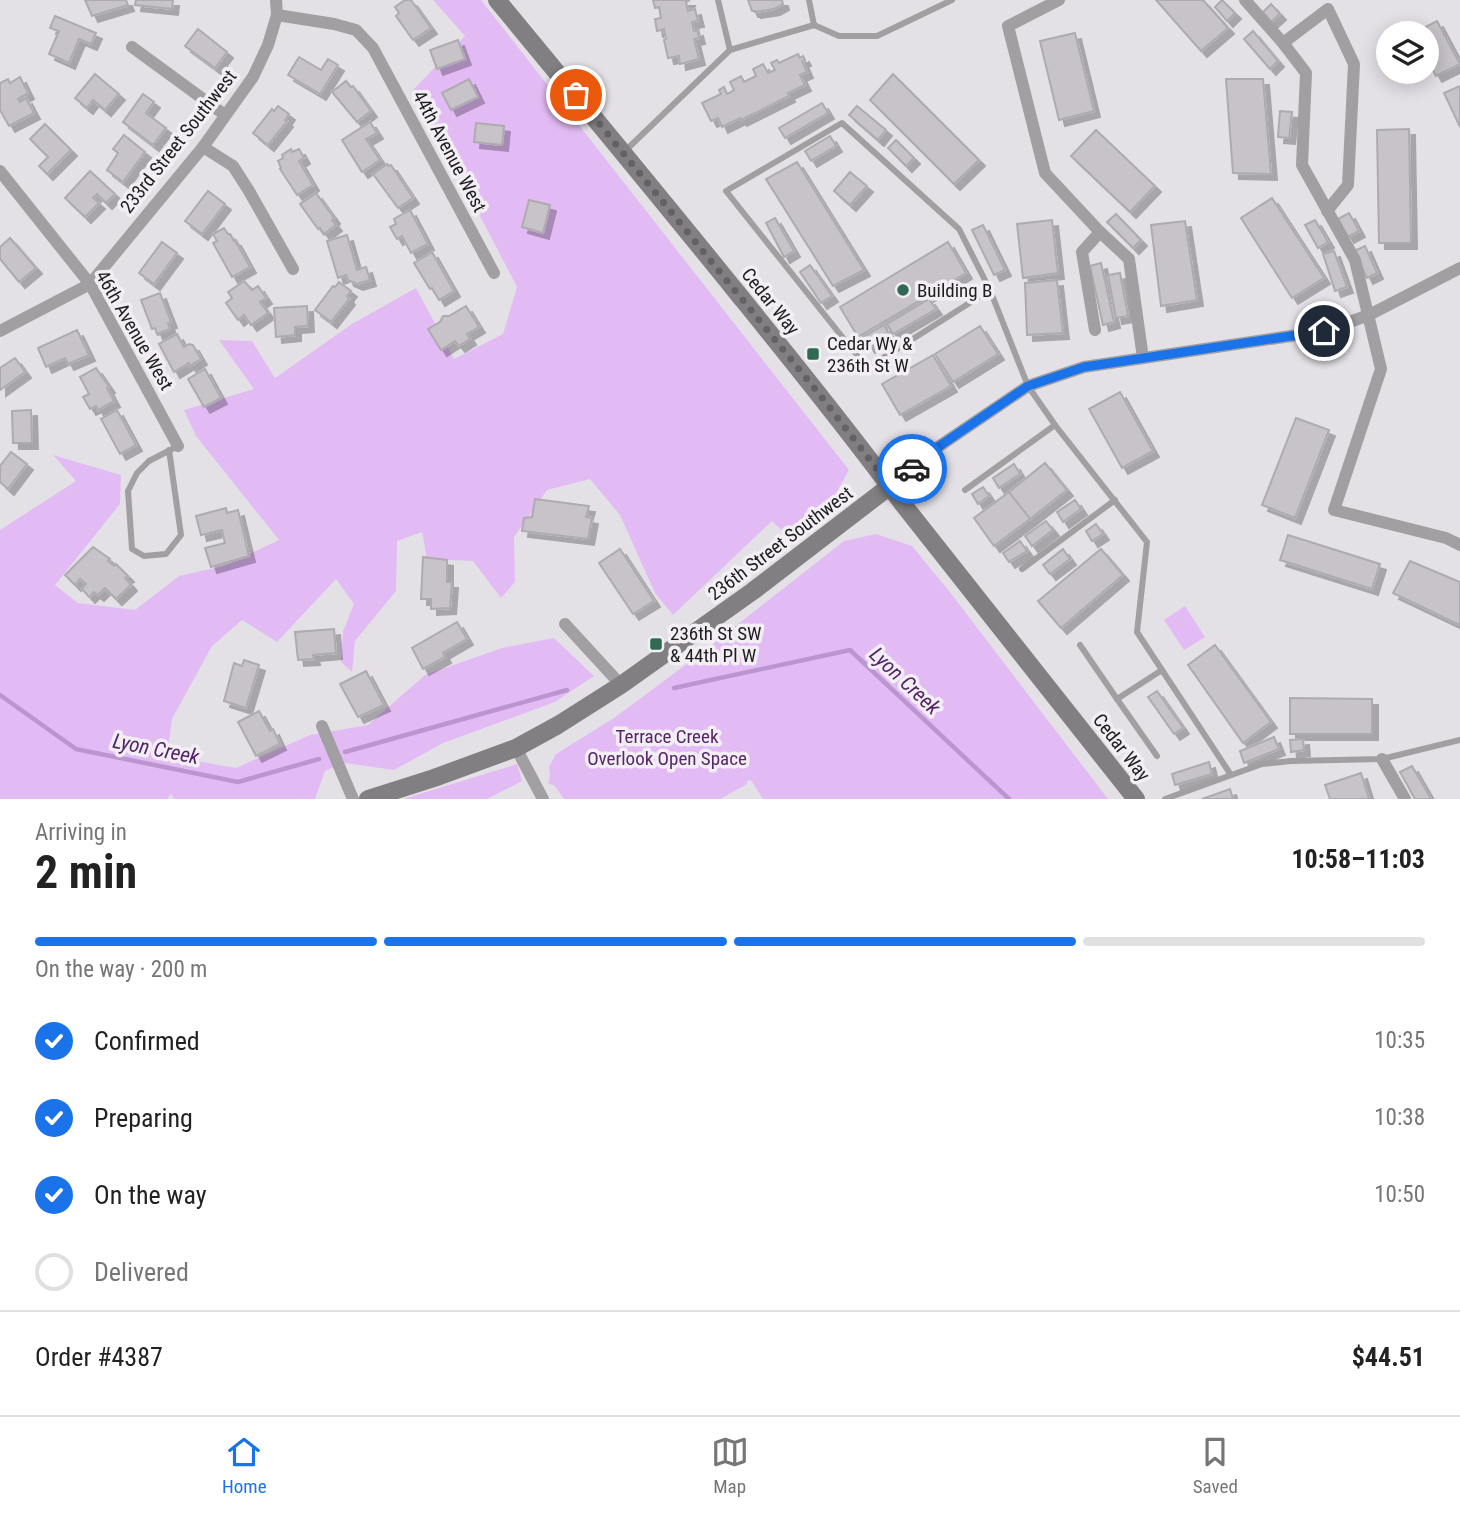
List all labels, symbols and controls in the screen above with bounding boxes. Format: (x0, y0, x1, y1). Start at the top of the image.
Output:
map controls (1376, 21, 1439, 84)
button: layers (1376, 21, 1439, 84)
street label: 233rd Street Southwest (115, 65, 241, 217)
pin (546, 65, 606, 125)
icon: bag (557, 76, 595, 114)
street label: 44th Avenue West (408, 87, 491, 216)
street label: Cedar Way (737, 263, 805, 339)
street label: 46th Avenue West (91, 266, 178, 394)
place label: Building B (917, 279, 992, 302)
marker: Building B (895, 282, 911, 298)
pin (1294, 301, 1354, 361)
icon: home (1305, 312, 1343, 350)
place label: Cedar Wy & 236th St W (827, 332, 913, 377)
marker: Cedar Wy & 236th St W (805, 346, 821, 362)
courier (877, 434, 947, 504)
icon: car (893, 450, 931, 488)
street label: 236th Street Southwest (703, 482, 857, 605)
place label: 236th St SW & 44th Pl W (670, 622, 761, 667)
marker: 236th St SW & 44th Pl W (648, 636, 664, 652)
water label: Lyon Creek (865, 642, 946, 720)
street label: Cedar Way (1088, 709, 1155, 786)
park label: Terrace Creek Overlook Open Space (587, 725, 747, 770)
water label: Lyon Creek (111, 729, 202, 769)
text: Arriving in (35, 819, 127, 846)
text: 10:58–11:03 (1291, 844, 1425, 874)
text: 2 min (35, 845, 137, 899)
text: On the way · 200 m (35, 956, 207, 983)
icon: check (35, 1022, 73, 1060)
text: Confirmed (94, 1026, 200, 1056)
text: 10:35 (1374, 1027, 1425, 1054)
icon: check (35, 1099, 73, 1137)
text: Preparing (94, 1103, 193, 1133)
text: 10:38 (1374, 1104, 1425, 1131)
icon: check (35, 1176, 73, 1214)
text: On the way (94, 1180, 207, 1210)
text: 10:50 (1374, 1181, 1425, 1208)
text: Delivered (94, 1257, 189, 1287)
text: Order #4387 (35, 1342, 163, 1372)
text: $44.51 (1352, 1342, 1425, 1372)
tab: Home (222, 1433, 267, 1498)
tab: Map (711, 1433, 749, 1498)
tab: Saved (1193, 1433, 1238, 1498)

